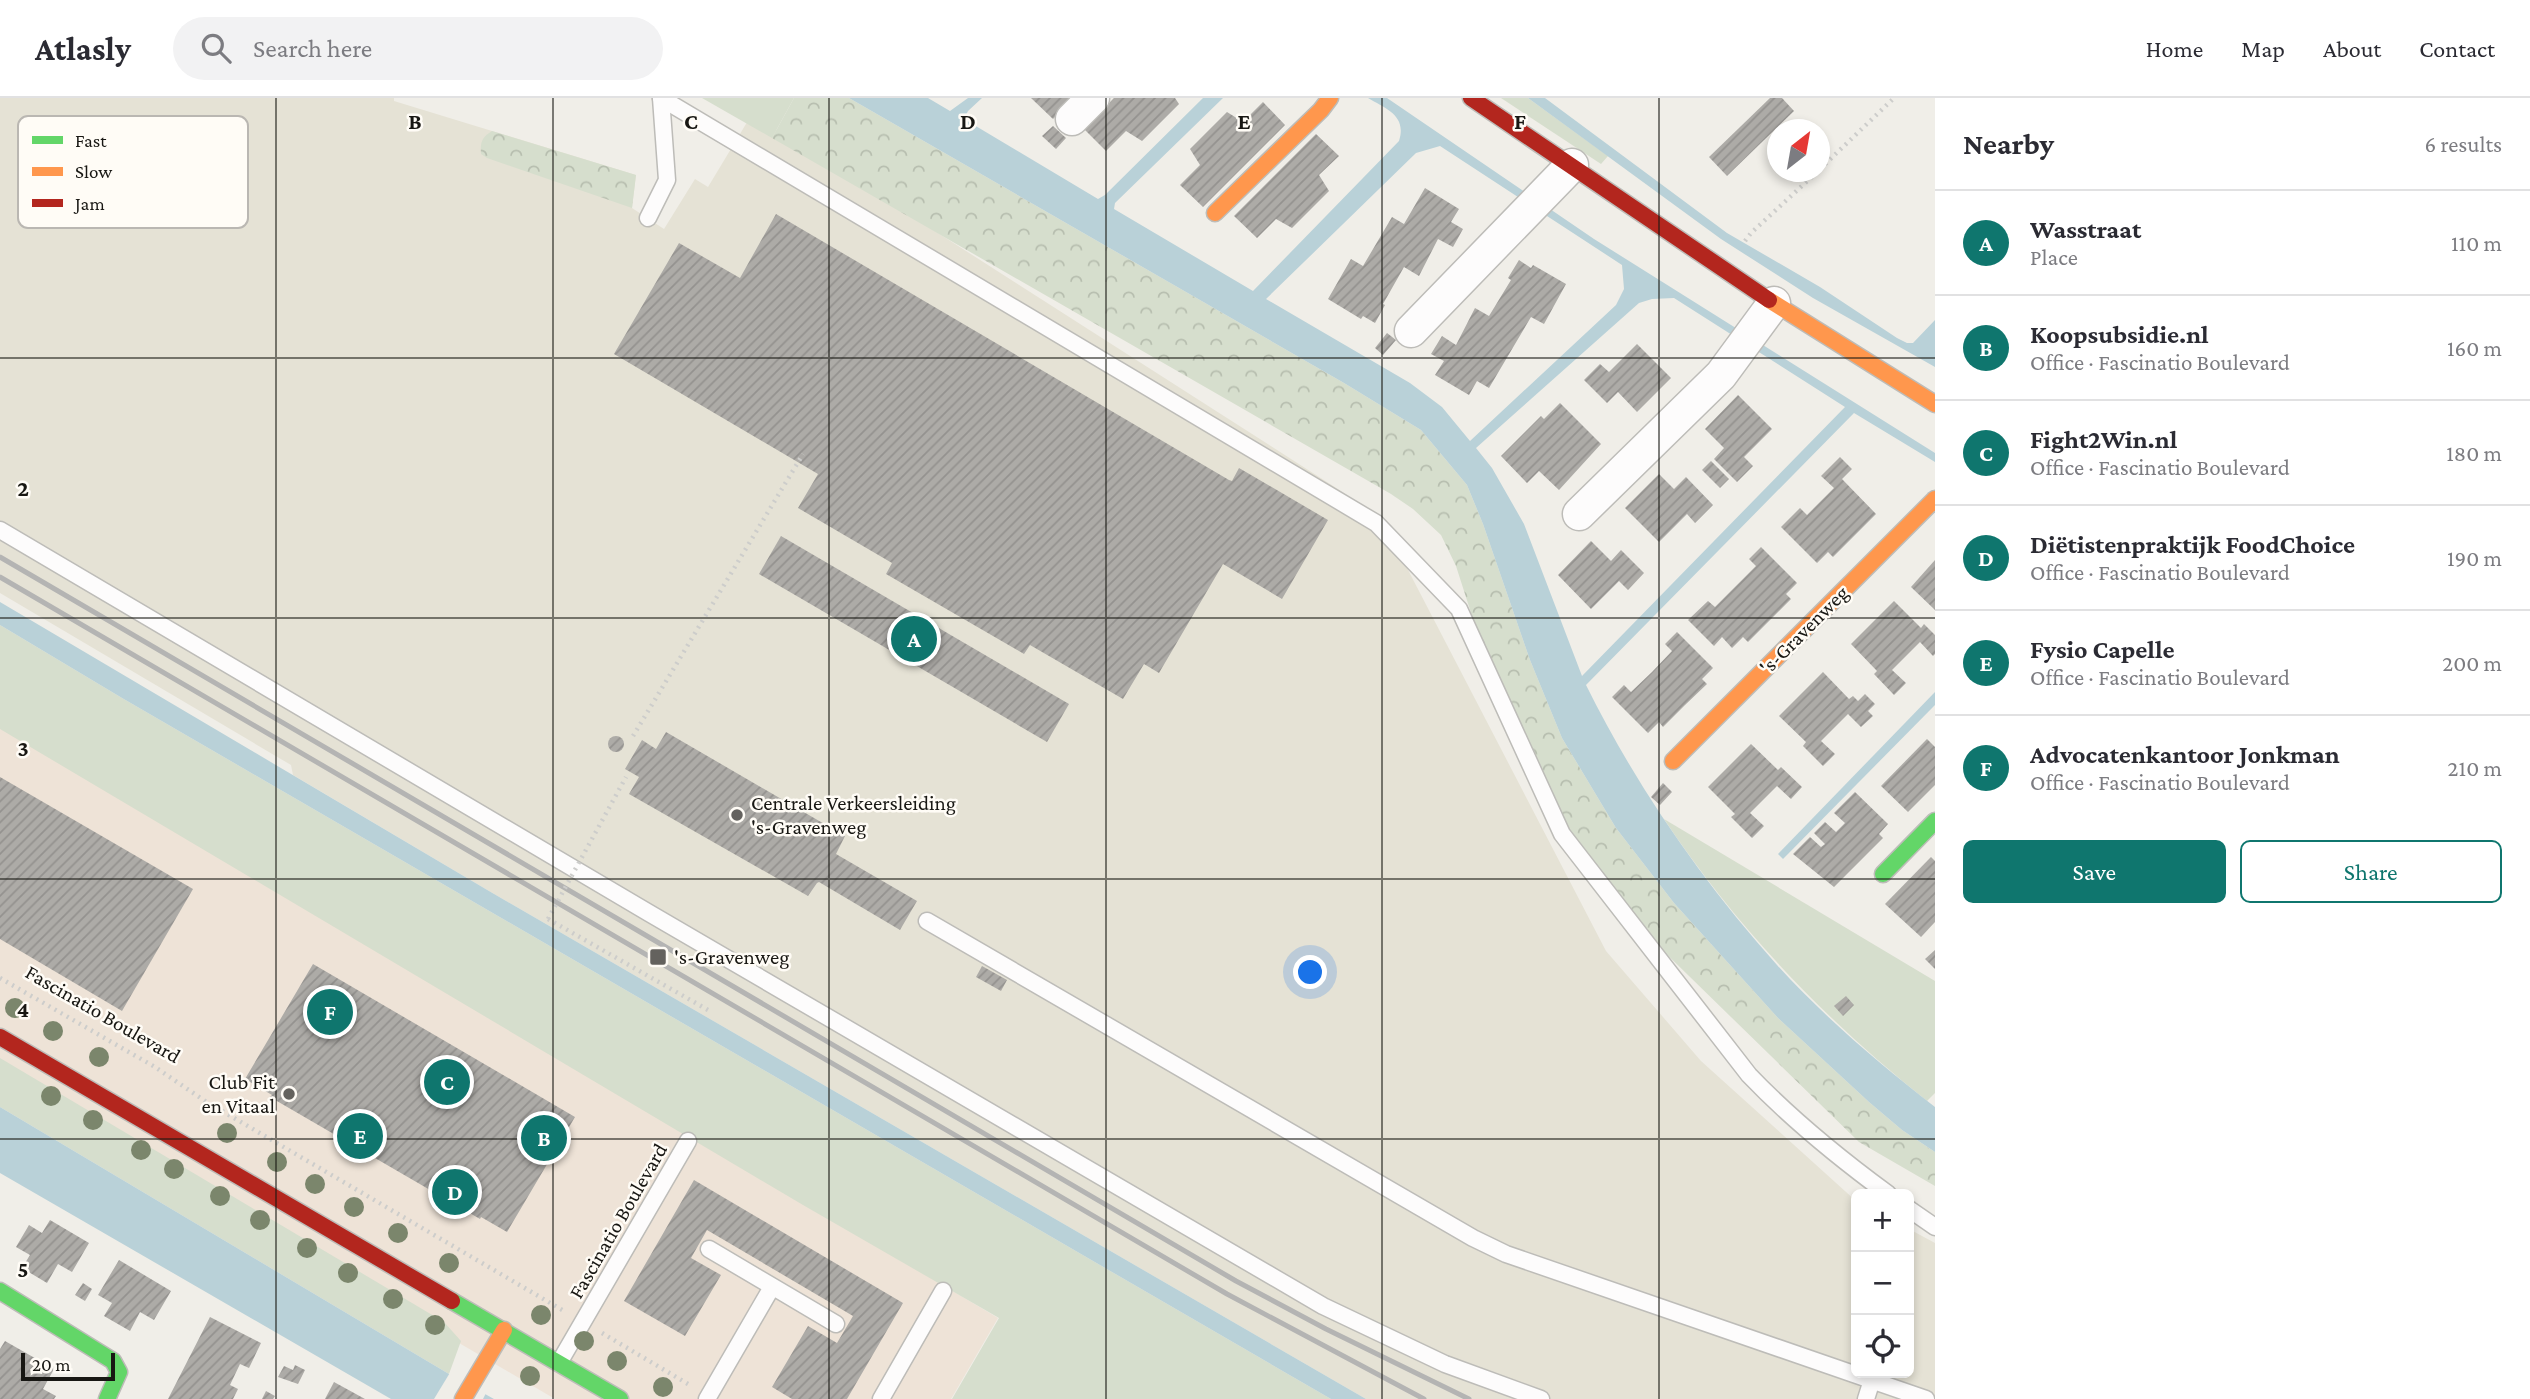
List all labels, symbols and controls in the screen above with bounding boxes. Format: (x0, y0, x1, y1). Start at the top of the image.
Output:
search box (173, 17, 663, 80)
icon: search (197, 29, 235, 67)
text: Atlasly (35, 30, 131, 67)
text: Search here (253, 34, 372, 63)
text: Home (2146, 35, 2203, 62)
text: Map (2241, 35, 2285, 62)
text: About (2323, 35, 2381, 62)
text: Contact (2419, 35, 2495, 62)
text: B (408, 108, 422, 134)
text: C (684, 108, 698, 134)
text: D (960, 108, 976, 134)
text: E (1237, 108, 1251, 134)
text: F (1514, 108, 1526, 134)
legend (18, 116, 248, 228)
north arrow (1767, 119, 1830, 182)
text: Nearby (1963, 127, 2054, 160)
text: Fast (75, 130, 107, 151)
text: 6 results (2425, 131, 2502, 157)
text: Slow (75, 161, 112, 182)
text: Jam (73, 193, 105, 214)
text: Wasstraat (2030, 215, 2141, 244)
text: A (1979, 230, 1993, 256)
text: 110 m (2451, 230, 2502, 256)
text: Place (2030, 244, 2078, 270)
text: Koopsubsidie.nl (2030, 320, 2209, 349)
text: B (1979, 335, 1993, 361)
text: 160 m (2447, 335, 2502, 361)
text: Office · Fascinatio Boulevard (2030, 349, 2290, 375)
text: Fight2Win.nl (2030, 425, 2177, 454)
text: C (1979, 440, 1993, 466)
text: 180 m (2446, 440, 2502, 466)
text: Office · Fascinatio Boulevard (2030, 454, 2290, 480)
text: 2 (17, 475, 29, 501)
text: Diëtistenpraktijk FoodChoice (2030, 530, 2355, 559)
text: D (1978, 545, 1994, 571)
text: 190 m (2447, 545, 2502, 571)
text: Office · Fascinatio Boulevard (2030, 559, 2290, 585)
street label: 's-Gravenweg (1755, 581, 1853, 679)
pin: A (891, 613, 937, 665)
text: Fysio Capelle (2030, 635, 2175, 664)
text: E (1979, 650, 1993, 676)
text: 200 m (2442, 650, 2502, 676)
text: Office · Fascinatio Boulevard (2030, 664, 2290, 690)
text: 3 (17, 735, 29, 761)
text: Advocatenkantoor Jonkman (2030, 740, 2340, 769)
text: F (1980, 755, 1992, 781)
text: 210 m (2448, 755, 2502, 781)
text: Office · Fascinatio Boulevard (2030, 769, 2290, 795)
place label: Centrale Verkeersleiding 's-Gravenweg (751, 791, 956, 839)
marker: Centrale Verkeersleiding 's-Gravenweg (729, 807, 745, 823)
button: Save (1963, 840, 2226, 903)
button: Share (2240, 840, 2502, 903)
place label: 's-Gravenweg (674, 945, 789, 969)
marker: 's-Gravenweg (648, 947, 668, 967)
your location (1293, 955, 1327, 989)
street label: Fascinatio Boulevard (21, 960, 185, 1068)
pin: F (307, 986, 353, 1038)
text: 4 (17, 996, 29, 1022)
pin: C (424, 1056, 470, 1108)
place label: Club Fit en Vitaal (202, 1070, 276, 1118)
marker: Club Fit en Vitaal (281, 1086, 297, 1102)
pin: E (337, 1110, 383, 1162)
pin: B (521, 1112, 567, 1164)
street label: Fascinatio Boulevard (564, 1139, 672, 1303)
pin: D (432, 1166, 478, 1218)
map controls (1851, 1189, 1914, 1378)
button: + (1851, 1189, 1914, 1252)
button: − (1851, 1252, 1914, 1315)
text: 5 (17, 1256, 29, 1282)
button: locate (1851, 1315, 1914, 1378)
scale bar (21, 1350, 116, 1382)
text: 20 m (32, 1354, 71, 1375)

